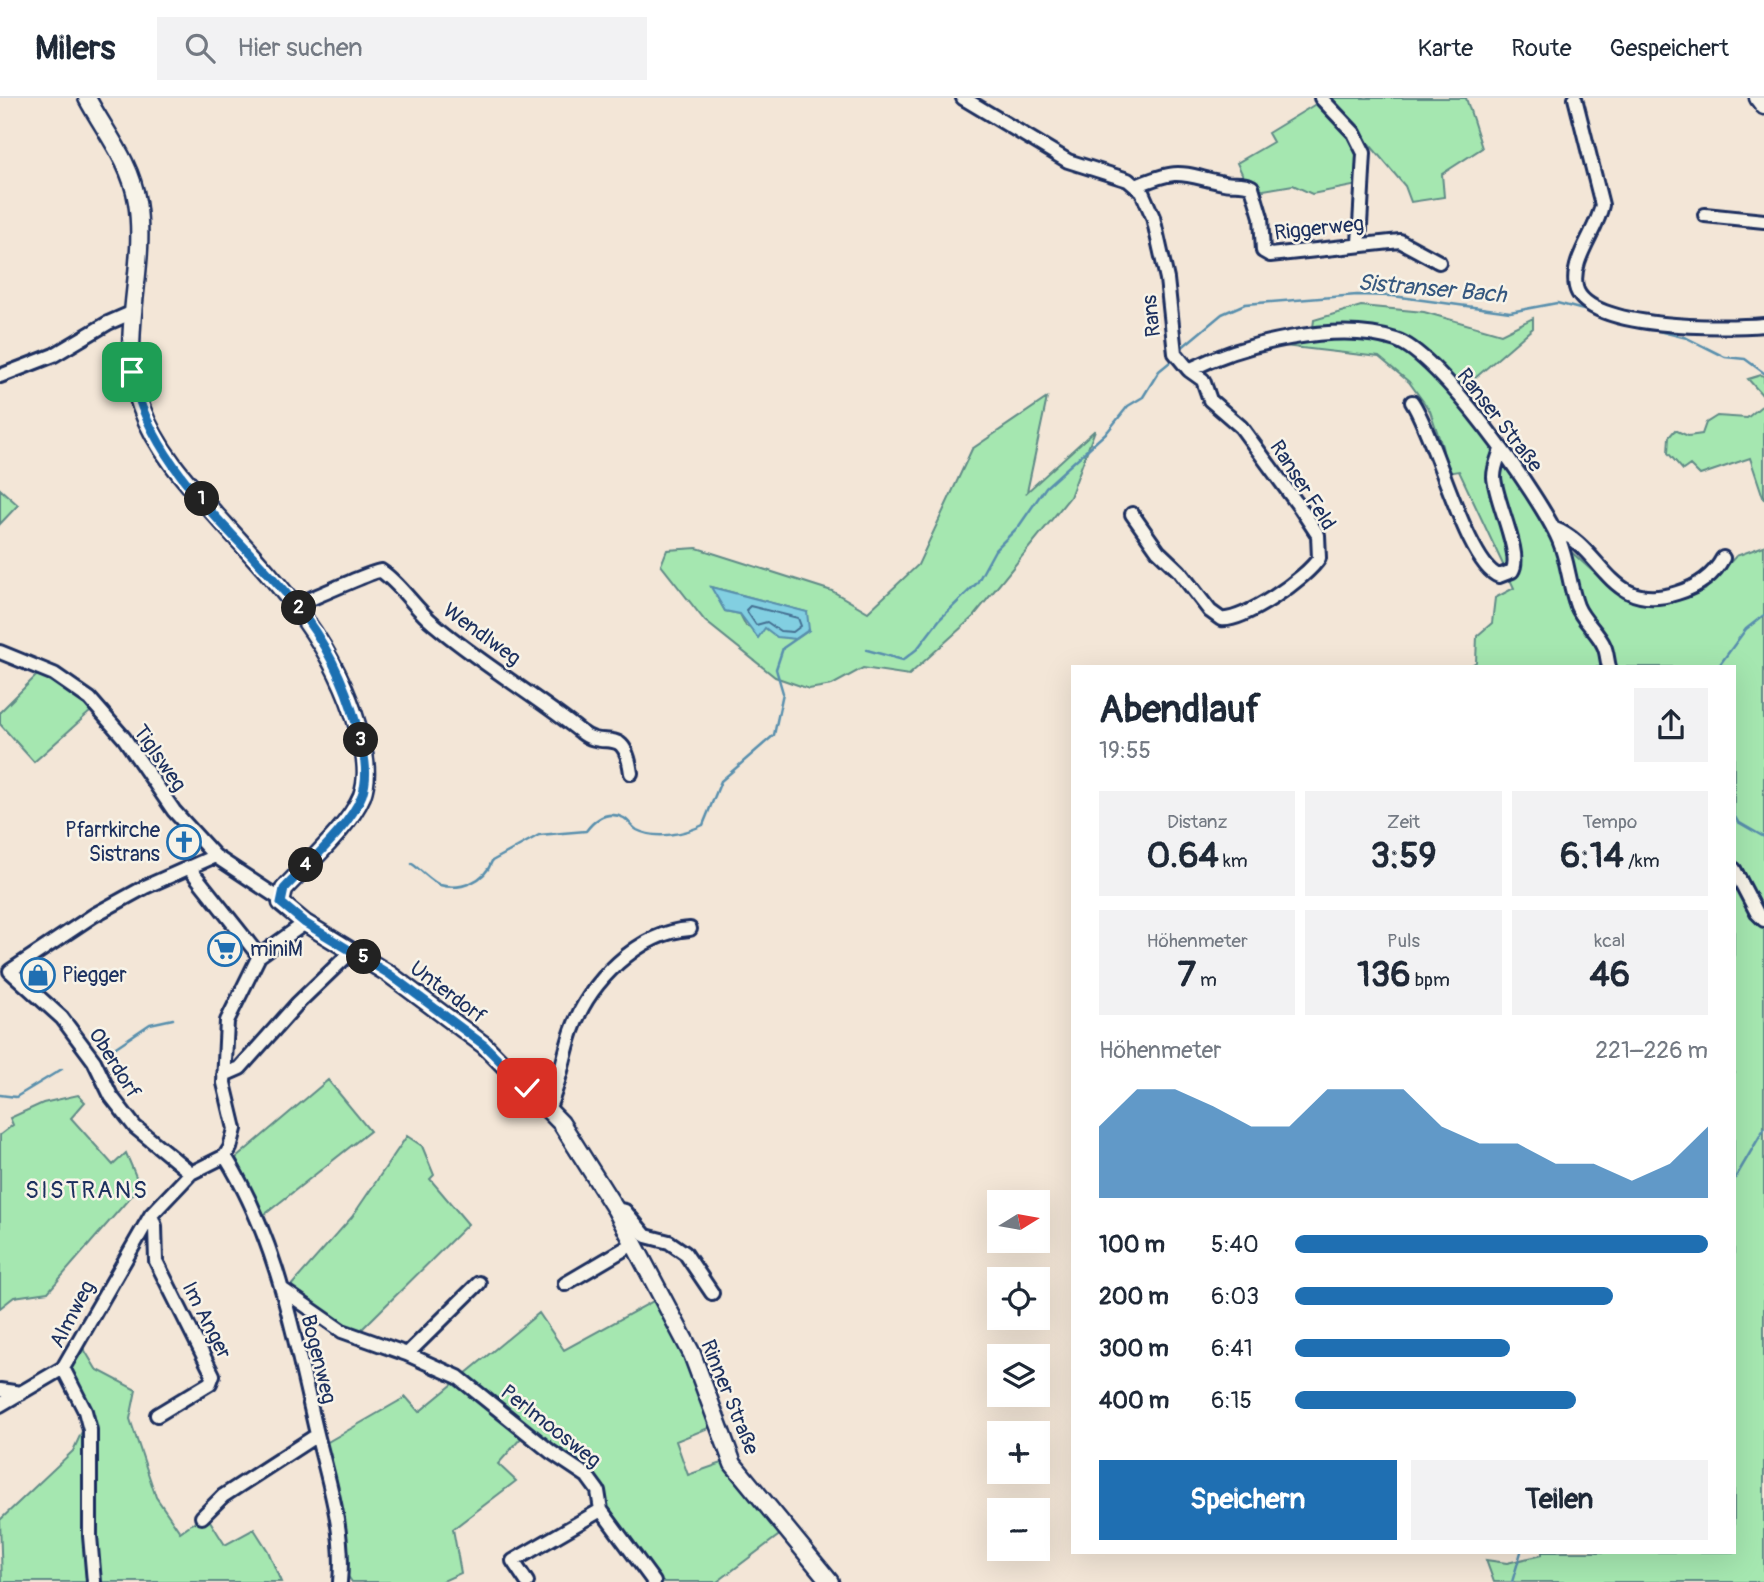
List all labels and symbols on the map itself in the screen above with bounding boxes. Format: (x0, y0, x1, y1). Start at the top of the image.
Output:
street label: Riggerweg (1273, 210, 1365, 247)
water label: Sistranser Bach (1357, 268, 1509, 310)
street label: Rans (1136, 293, 1167, 338)
pin (102, 342, 162, 402)
street label: Ranser Straße (1451, 363, 1549, 478)
street label: Ranser Feld (1263, 435, 1342, 535)
pin: 1 (184, 482, 220, 516)
pin: 2 (282, 590, 316, 626)
street label: Wendlweg (437, 597, 526, 672)
street label: Tiglsweg (127, 720, 192, 797)
pin: 3 (344, 722, 378, 758)
place label: Pfarrkirche Sistrans (65, 817, 161, 868)
church icon: Pfarrkirche Sistrans (165, 823, 203, 861)
pin: 4 (288, 848, 324, 882)
supermarket icon: miniM (206, 930, 244, 968)
place label: miniM (250, 936, 303, 963)
pin: 5 (346, 940, 382, 974)
street label: Unterdorf (404, 955, 492, 1030)
shop icon: Piegger (19, 956, 57, 994)
place label: Piegger (62, 962, 127, 989)
street label: Oberdorf (82, 1023, 147, 1104)
pin (497, 1058, 557, 1118)
district label: SISTRANS (25, 1176, 149, 1205)
north arrow (987, 1190, 1050, 1253)
street label: Almweg (44, 1276, 101, 1353)
street label: Im Anger (176, 1277, 238, 1364)
street label: Bogenweg (294, 1312, 343, 1406)
street label: Rinner Straße (694, 1336, 765, 1459)
street label: Perlmoosweg (495, 1379, 606, 1474)

